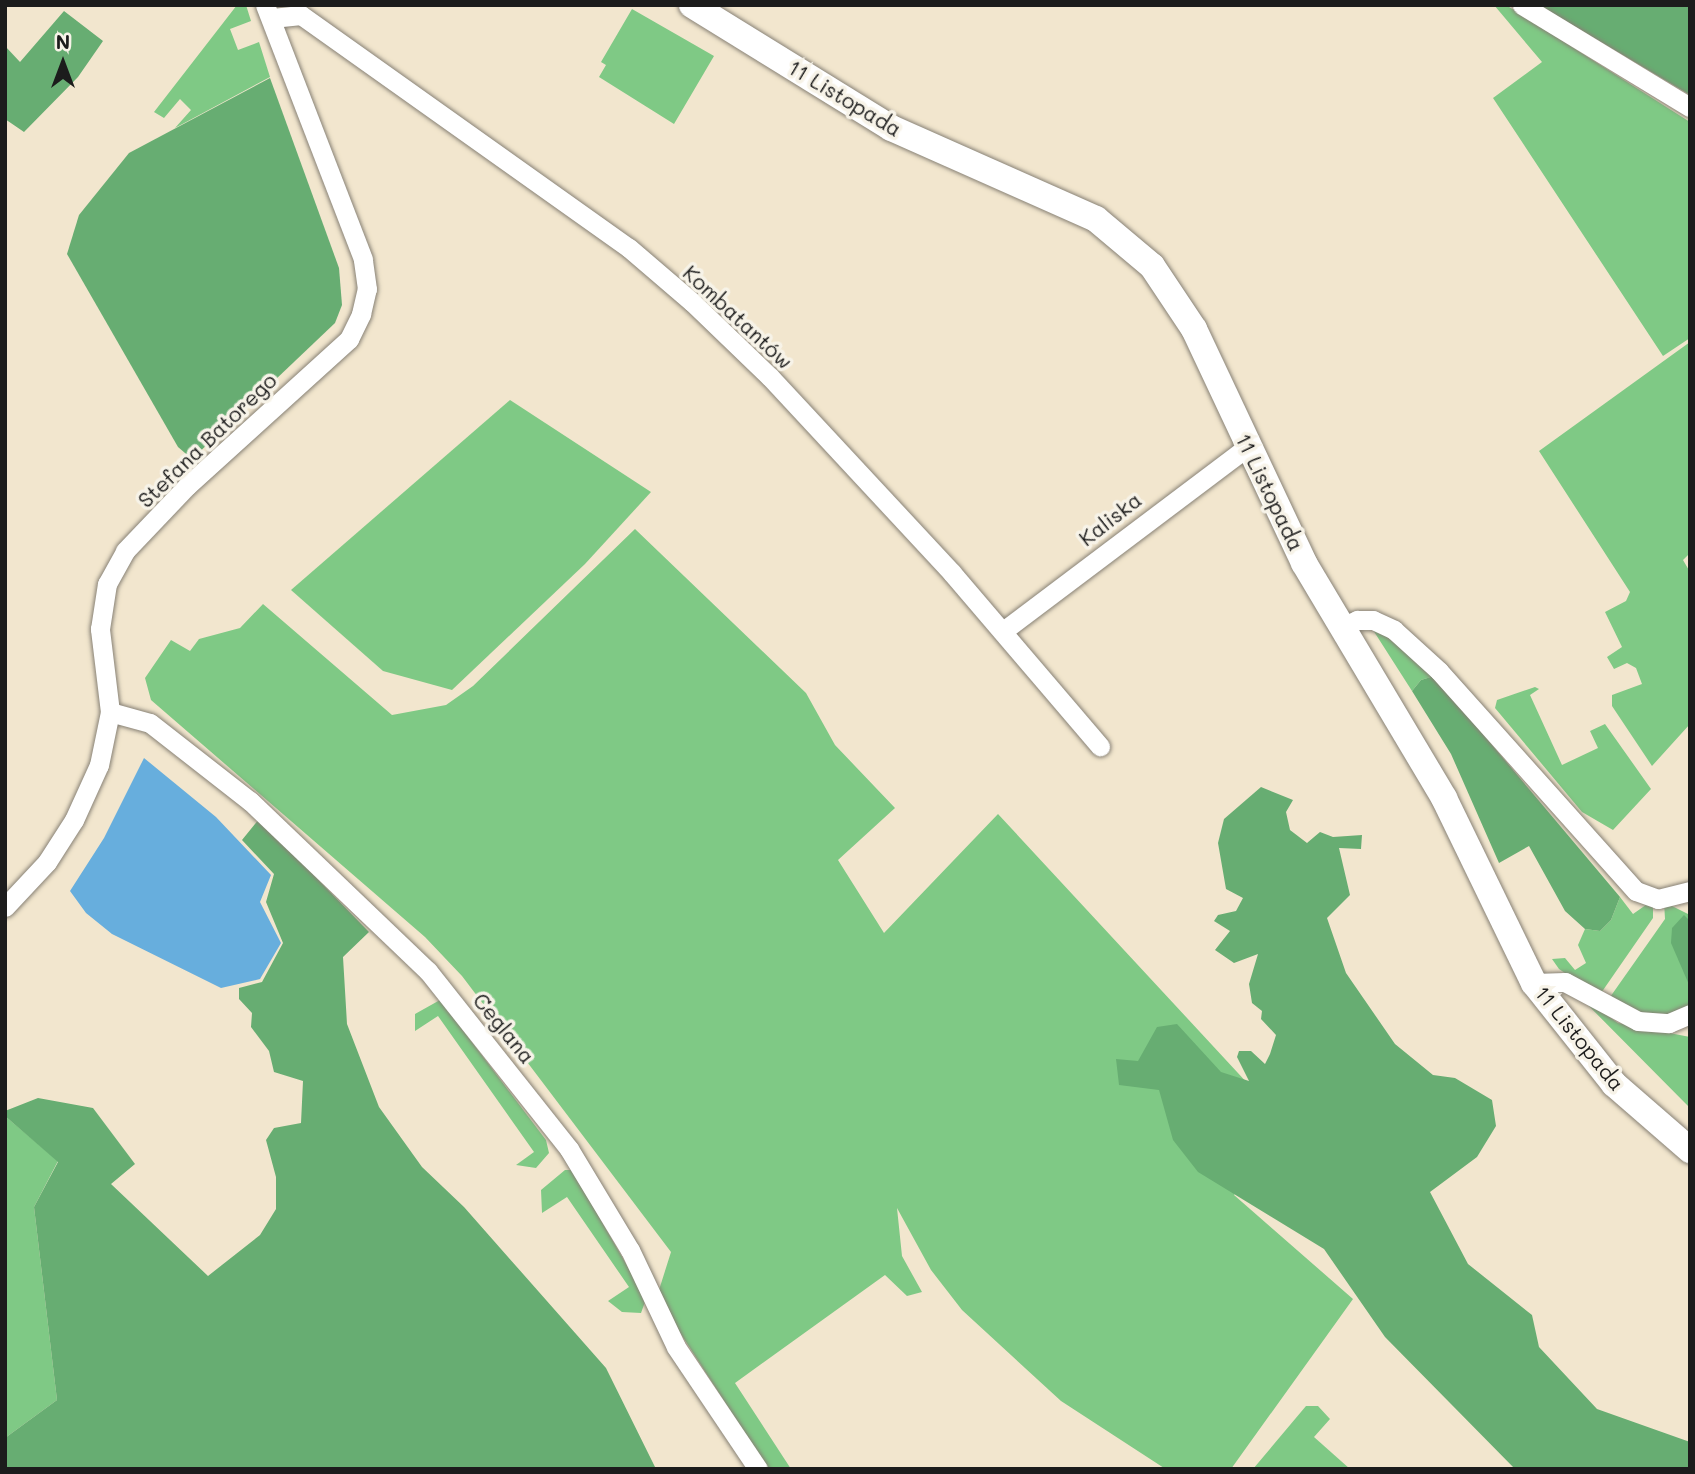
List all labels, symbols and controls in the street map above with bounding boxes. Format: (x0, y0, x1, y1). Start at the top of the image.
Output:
north arrow (28, 28, 98, 98)
text: N (56, 29, 70, 54)
street label: 11 Listopada (784, 54, 906, 142)
street label: Kombatantów (678, 260, 798, 374)
street label: Stefana Batorego (133, 367, 281, 513)
street label: 11 Listopada (1231, 429, 1309, 555)
street label: Kaliska (1074, 487, 1146, 551)
street label: 11 Listopada (1530, 981, 1630, 1095)
street label: Ceglana (468, 988, 540, 1068)

